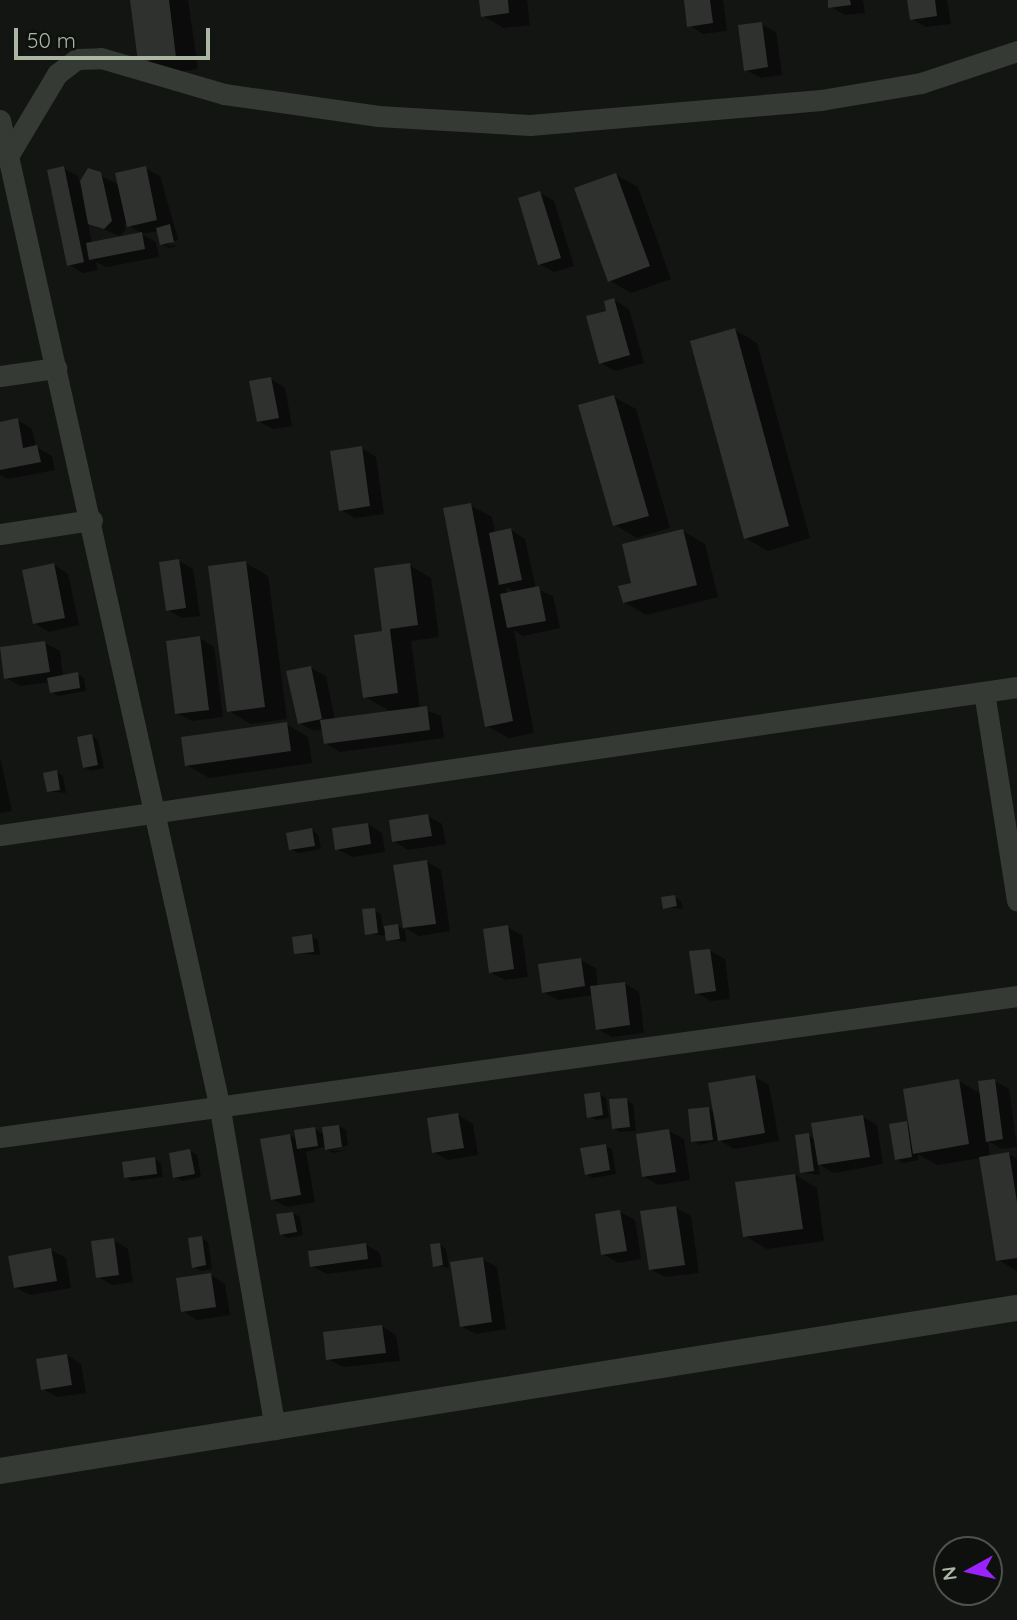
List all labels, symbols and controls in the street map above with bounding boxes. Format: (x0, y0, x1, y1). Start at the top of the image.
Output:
scale bar (18, 14, 214, 58)
text: 50 m (27, 27, 76, 53)
north arrow (933, 1536, 1003, 1606)
text: N (936, 1565, 962, 1582)

